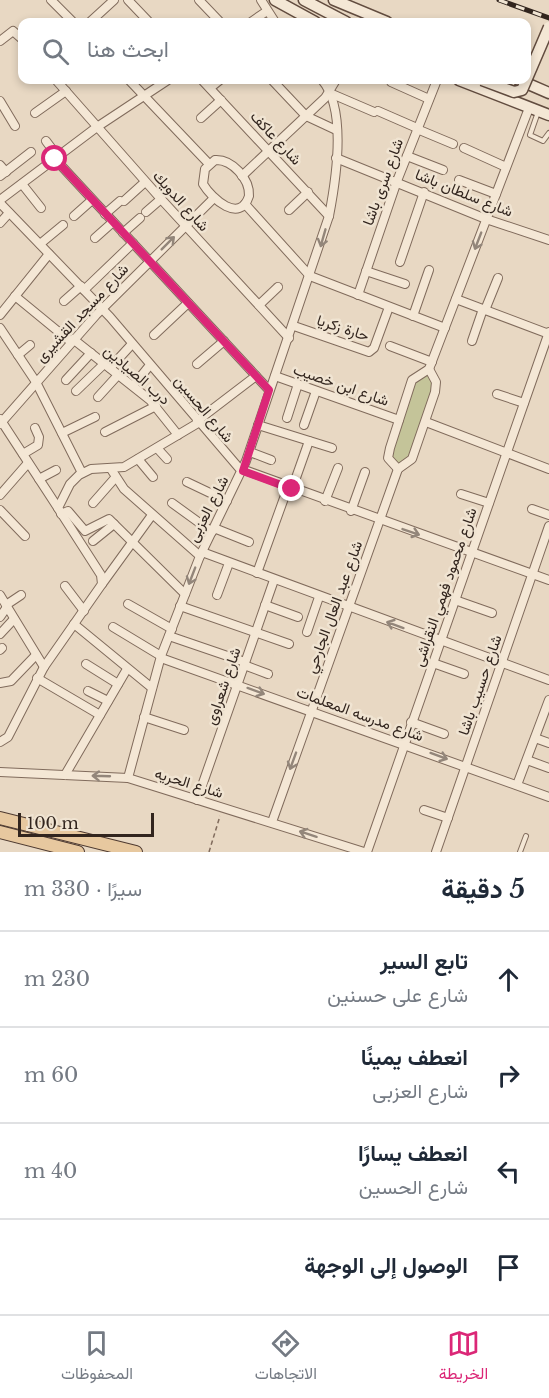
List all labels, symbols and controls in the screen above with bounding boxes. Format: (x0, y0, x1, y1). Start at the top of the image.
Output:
search box (18, 18, 531, 84)
icon: search (39, 35, 72, 68)
text: ابحث هنا (87, 36, 169, 63)
street label: شارع عاكف (245, 107, 306, 170)
street label: شارع سرى باشا (358, 136, 409, 229)
route start (41, 145, 67, 171)
street label: شارع سلطان باشا (412, 164, 516, 223)
street label: شارع الدويك (148, 166, 214, 236)
one-way arrow (317, 228, 328, 247)
one-way arrow (471, 231, 482, 250)
one-way arrow (161, 236, 176, 250)
street label: شارع مسجد القشيرى (31, 259, 134, 367)
street label: حارة زكريا (315, 310, 372, 345)
street label: درب الصيادين (100, 341, 174, 409)
street label: شارع ابن خصيب (290, 359, 392, 412)
street label: شارع الحسين (169, 371, 238, 448)
street label: شارع العزبى (183, 472, 234, 546)
route end (278, 475, 304, 501)
street label: شارع محمود فهمي النقراشى (408, 505, 484, 670)
one-way arrow (401, 528, 420, 539)
street label: شارع عبد العال الجارحي (301, 538, 370, 677)
one-way arrow (186, 566, 197, 585)
one-way arrow (386, 618, 405, 629)
street label: شارع حسيب باشا (453, 632, 508, 738)
street label: شارع شعراوى (200, 645, 247, 728)
street label: شارع مدرسه المعلمات (293, 682, 426, 747)
one-way arrow (246, 686, 265, 697)
one-way arrow (287, 752, 298, 770)
one-way arrow (429, 752, 448, 763)
street label: شارع الحريه (152, 763, 226, 804)
one-way arrow (91, 770, 111, 782)
scale bar (18, 810, 154, 838)
text: 100 m (27, 813, 79, 833)
one-way arrow (299, 828, 318, 839)
text: 5 دقيقة (441, 873, 525, 905)
text: سيرًا · 330 m (24, 877, 142, 901)
text: تابع السير (380, 948, 468, 975)
icon: ahead (492, 963, 525, 996)
text: 230 m (24, 967, 90, 991)
text: شارع على حسنين (327, 983, 468, 1007)
text: انعطف يمينًا (361, 1044, 468, 1071)
icon: right (492, 1059, 525, 1092)
text: 60 m (24, 1063, 78, 1087)
text: شارع العزبى (372, 1079, 468, 1103)
text: انعطف يسارًا (358, 1140, 468, 1167)
icon: left (492, 1155, 525, 1188)
text: 40 m (24, 1159, 77, 1183)
text: شارع الحسين (359, 1175, 468, 1199)
icon: arrive (492, 1251, 525, 1284)
text: الوصول إلى الوجهة (304, 1252, 468, 1279)
tab: المحفوظات (61, 1327, 133, 1388)
tab: الاتجاهات (255, 1327, 317, 1388)
tab: الخريطة (439, 1327, 488, 1388)

